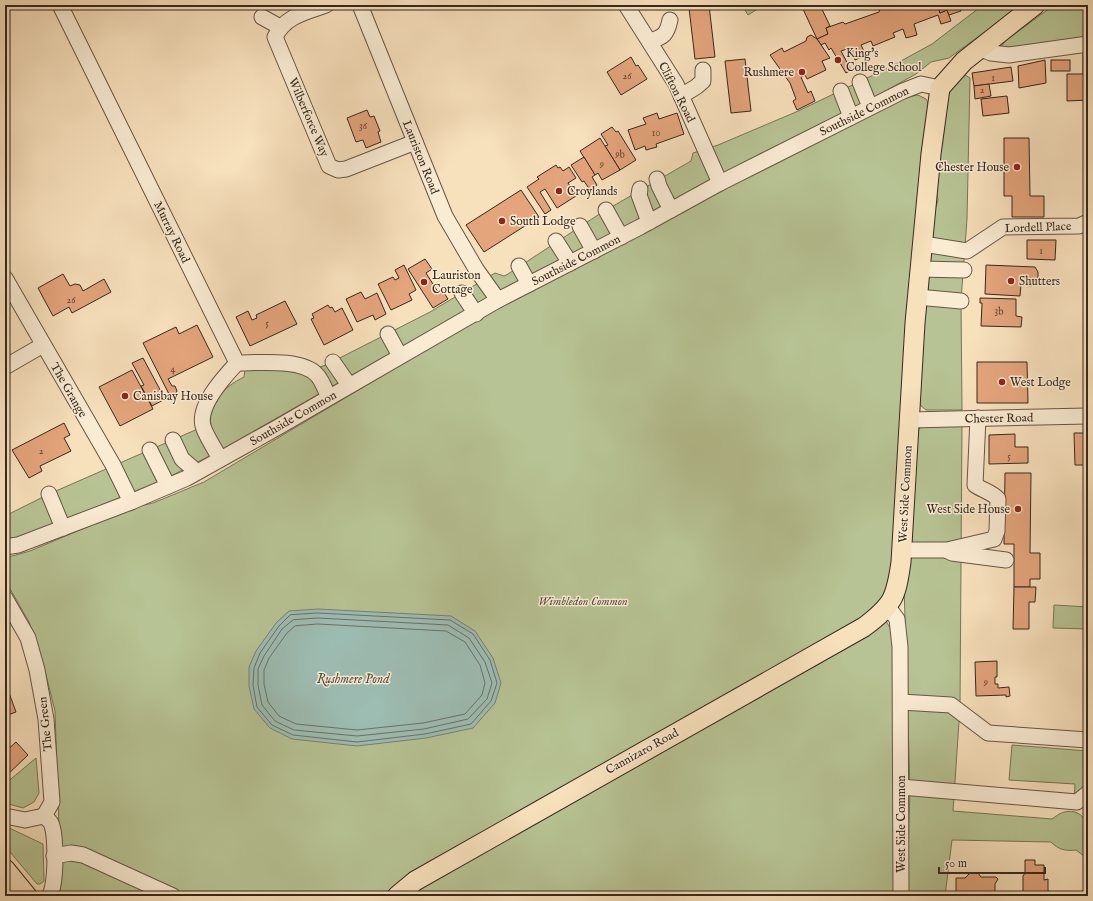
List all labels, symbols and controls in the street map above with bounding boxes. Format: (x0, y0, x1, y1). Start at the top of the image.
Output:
place label: King's College School (846, 46, 922, 75)
marker: King's College School (833, 55, 843, 65)
street label: Clifton Road (655, 59, 699, 126)
place label: Rushmere (743, 65, 794, 80)
marker: Rushmere (797, 67, 807, 77)
house number: 26 (623, 70, 632, 83)
house number: 1 (991, 72, 995, 85)
street label: Wilberforce Way (285, 75, 332, 159)
street label: Southside Common (817, 83, 912, 140)
house number: 2 (980, 84, 985, 97)
street label: Lauriston Road (399, 118, 442, 197)
house number: 36 (359, 120, 368, 133)
house number: 10 (652, 127, 660, 140)
house number: 9b (614, 148, 625, 161)
house number: 9 (599, 158, 604, 171)
place label: Chester House (935, 160, 1009, 175)
marker: Chester House (1012, 162, 1022, 172)
place label: Croylands (567, 184, 618, 199)
marker: Croylands (554, 186, 564, 196)
street label: Murray Road (150, 199, 193, 266)
place label: South Lodge (510, 214, 576, 229)
marker: South Lodge (497, 216, 507, 226)
street label: Lordell Place (1004, 219, 1072, 236)
street label: Southside Common (529, 231, 624, 289)
house number: 1 (1039, 245, 1043, 258)
place label: Lauriston Cottage (432, 268, 481, 297)
place label: Shutters (1019, 274, 1060, 289)
marker: Shutters (1006, 276, 1016, 286)
marker: Lauriston Cottage (419, 277, 429, 287)
house number: 26 (67, 294, 76, 307)
house number: 3b (994, 305, 1004, 318)
house number: 5 (265, 317, 269, 330)
street label: The Grange (47, 360, 91, 421)
house number: 4 (171, 363, 176, 376)
place label: West Lodge (1010, 375, 1071, 390)
marker: West Lodge (997, 377, 1007, 387)
street label: Southside Common (247, 387, 340, 449)
place label: Canisbay House (133, 389, 214, 404)
marker: Canisbay House (120, 391, 130, 401)
street label: Chester Road (965, 410, 1034, 427)
street label: West Side Common (895, 444, 916, 543)
house number: 2 (39, 445, 44, 458)
house number: 5 (1007, 450, 1011, 463)
place label: West Side House (926, 502, 1010, 517)
marker: West Side House (1013, 504, 1023, 514)
park label: Wimbledon Common (538, 594, 628, 609)
water label: Rushmere Pond (317, 671, 390, 688)
house number: 9 (983, 676, 988, 689)
street label: The Green (35, 695, 56, 752)
street label: Cannizaro Road (603, 725, 682, 778)
street label: West Side Common (894, 775, 909, 873)
scale bar (939, 849, 1045, 875)
text: 50 m (945, 856, 967, 871)

